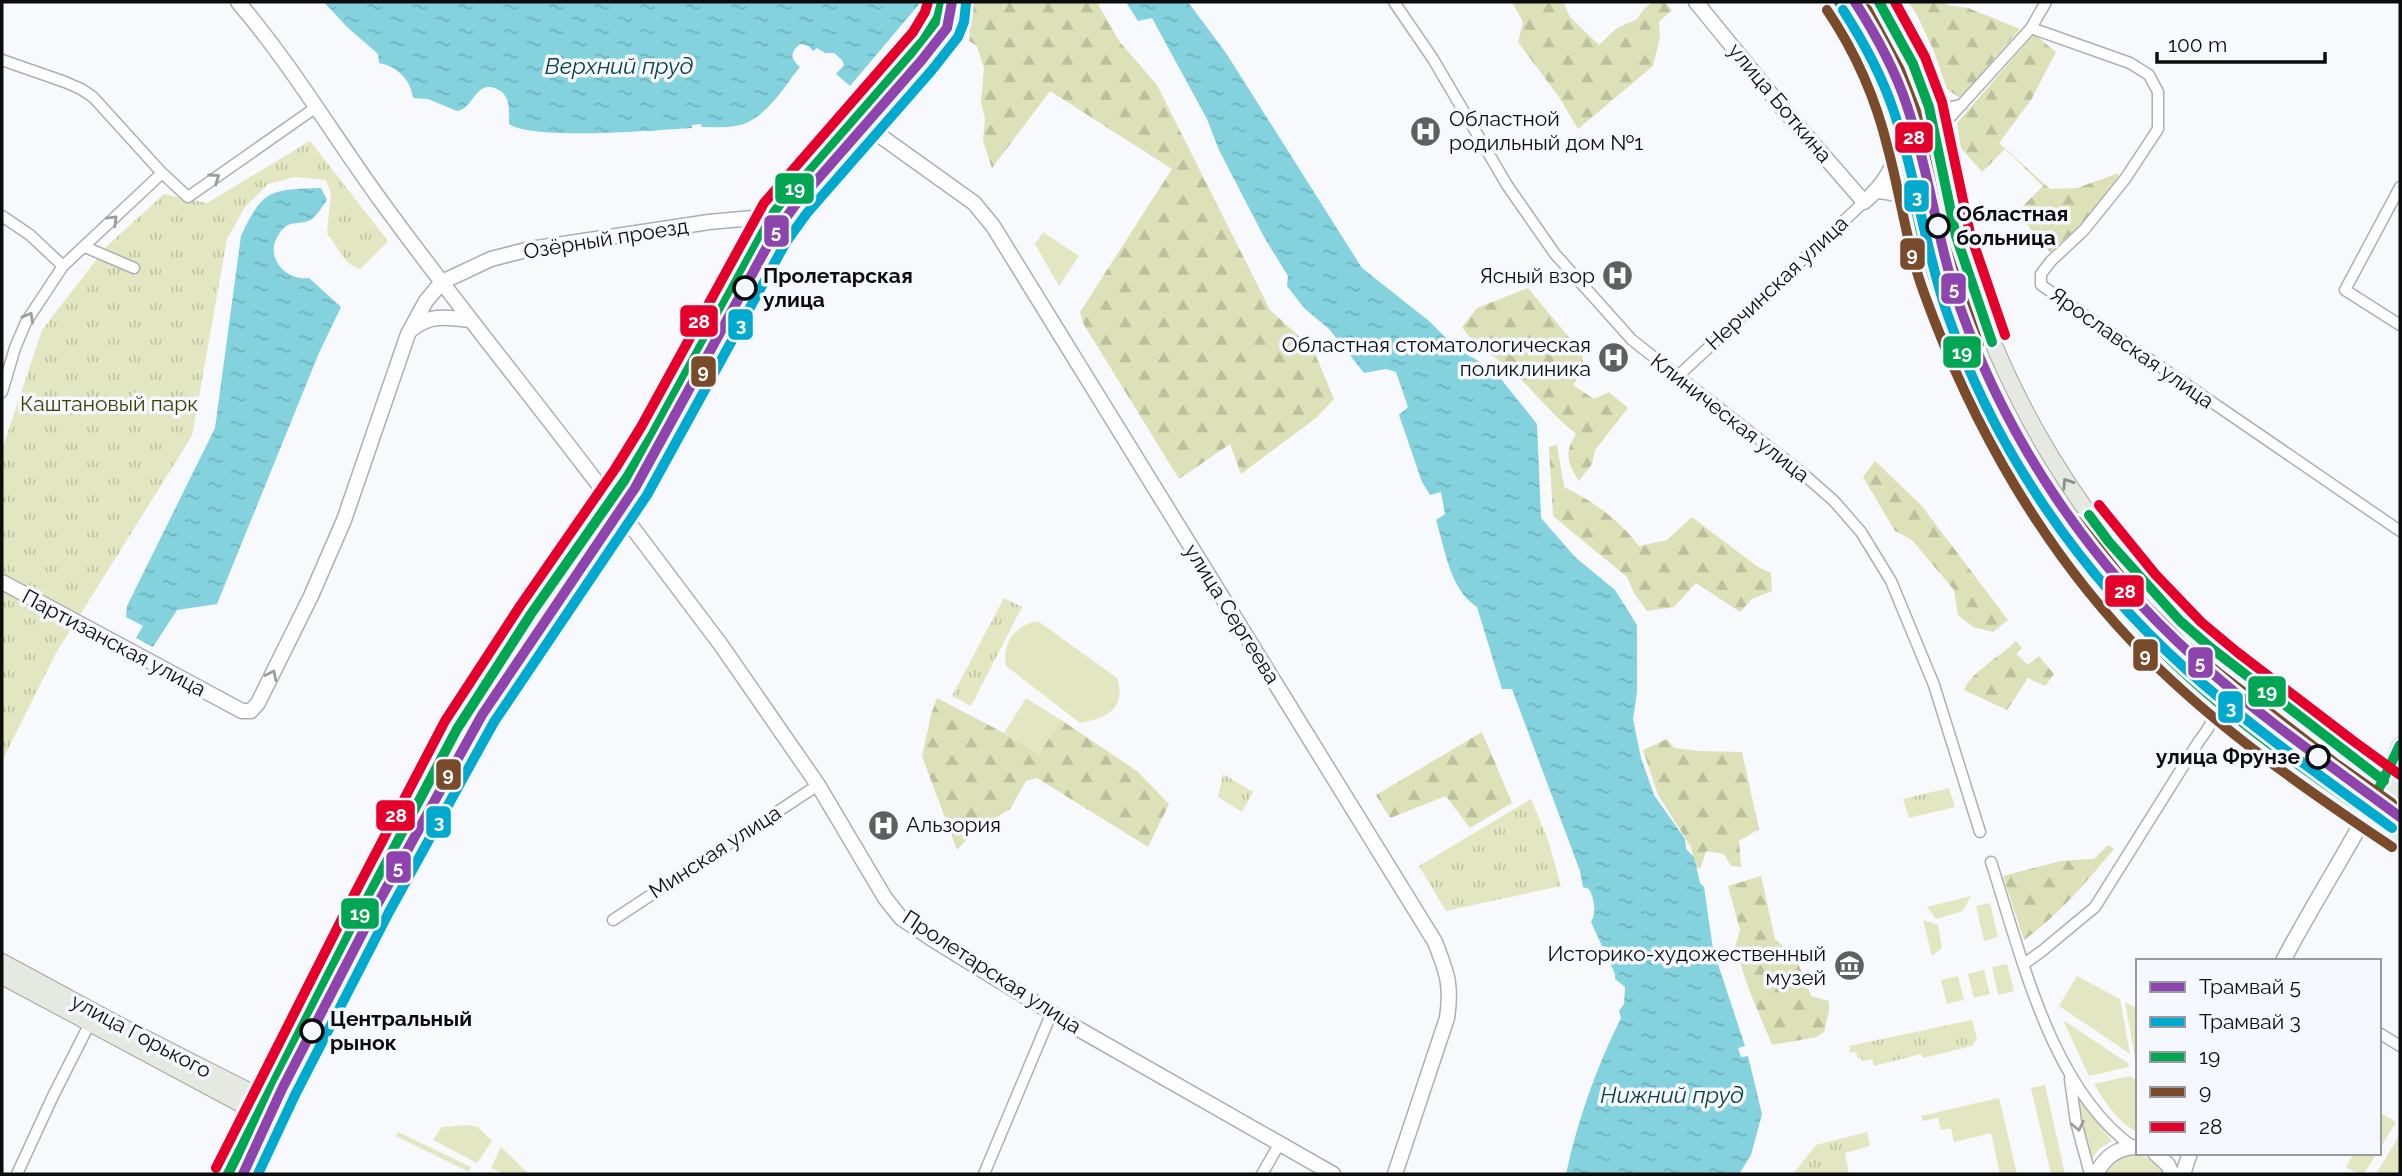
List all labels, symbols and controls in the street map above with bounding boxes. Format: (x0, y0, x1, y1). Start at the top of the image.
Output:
scale bar (2157, 21, 2325, 65)
text: 100 m (2168, 32, 2227, 57)
street label: улица Боткина (1723, 38, 1838, 167)
water label: Верхний пруд (545, 52, 693, 79)
place label: Областной родильный дом №1 (1449, 106, 1643, 155)
hospital icon: Областной родильный дом №1 (1409, 114, 1443, 148)
line badge: 28 (1894, 121, 1934, 154)
text: 28 (1903, 126, 1925, 148)
line badge: 19 (774, 172, 815, 205)
one-way arrow (207, 173, 220, 186)
text: 19 (785, 177, 805, 199)
line badge: 3 (1903, 179, 1930, 213)
text: 3 (1912, 185, 1922, 207)
place label: Областная больница (1956, 201, 2068, 250)
street label: Нерчинская улица (1700, 210, 1853, 355)
street label: Озёрный проезд (522, 213, 690, 264)
line badge: 5 (763, 214, 790, 248)
marker: Областная больница (1926, 214, 1950, 238)
one-way arrow (104, 215, 117, 228)
text: 5 (771, 220, 781, 242)
line badge: 9 (1899, 237, 1926, 271)
text: 9 (1906, 243, 1918, 265)
hospital icon: Ясный взор (1601, 259, 1635, 293)
place label: Пролетарская улица (763, 263, 913, 312)
place label: Ясный взор (1479, 263, 1595, 288)
line badge: 5 (1940, 272, 1967, 305)
marker: Пролетарская улица (733, 276, 757, 300)
text: 5 (1949, 277, 1959, 299)
street label: Ярославская улица (2046, 282, 2219, 413)
line badge: 28 (679, 304, 719, 338)
line badge: 3 (727, 308, 754, 341)
text: 28 (688, 310, 710, 332)
one-way arrow (21, 312, 34, 325)
text: 3 (736, 313, 746, 335)
place label: Областная стоматологическая поликлиника (1282, 332, 1591, 381)
line badge: 19 (1942, 335, 1982, 369)
hospital icon: Областная стоматологическая поликлиника (1597, 340, 1631, 374)
text: 19 (1952, 341, 1972, 363)
street label: Клиническая улица (1646, 348, 1815, 487)
line badge: 9 (690, 355, 717, 388)
text: 9 (697, 360, 709, 382)
park label: Каштановый парк (20, 391, 198, 416)
one-way arrow (2063, 478, 2075, 491)
street label: улица Сергеева (1179, 539, 1285, 688)
line badge: 28 (2104, 574, 2145, 608)
text: 28 (2114, 580, 2136, 602)
street label: Партизанская улица (18, 584, 210, 702)
line badge: 9 (2132, 638, 2159, 672)
text: 9 (2139, 644, 2151, 666)
line badge: 5 (2187, 646, 2214, 679)
text: 5 (2195, 651, 2205, 673)
one-way arrow (263, 670, 277, 682)
line badge: 19 (2247, 675, 2287, 708)
text: 19 (2257, 680, 2277, 702)
line badge: 3 (2217, 690, 2244, 724)
text: 3 (2226, 696, 2236, 718)
place label: улица Фрунзе (2156, 744, 2300, 769)
marker: улица Фрунзе (2306, 745, 2330, 769)
line badge: 9 (435, 758, 462, 791)
text: 9 (442, 763, 454, 785)
line badge: 28 (375, 799, 416, 832)
street label: Минская улица (644, 800, 785, 903)
text: 28 (385, 804, 407, 826)
line badge: 3 (425, 805, 452, 839)
hospital icon: Альзория (866, 808, 900, 842)
text: 3 (434, 810, 444, 832)
place label: Альзория (906, 812, 1001, 837)
line badge: 5 (385, 850, 412, 884)
text: 5 (393, 856, 403, 878)
line badge: 19 (340, 897, 380, 930)
text: 19 (350, 902, 370, 924)
street label: Пролетарская улица (898, 904, 1086, 1039)
place label: Историко-художественный музей (1547, 941, 1826, 990)
museum icon: Историко-художественный музей (1832, 949, 1866, 983)
legend (2136, 959, 2381, 1155)
text: Трамвай 5 (2199, 974, 2301, 999)
street label: улица Горького (67, 988, 216, 1083)
place label: Центральный рынок (330, 1006, 472, 1055)
text: Трамвай 3 (2199, 1009, 2301, 1034)
marker: Центральный рынок (300, 1019, 324, 1043)
text: 19 (2199, 1044, 2220, 1069)
text: 9 (2199, 1079, 2211, 1104)
water label: Нижний пруд (1600, 1081, 1744, 1108)
text: 28 (2199, 1114, 2222, 1139)
one-way arrow (2069, 1119, 2084, 1131)

